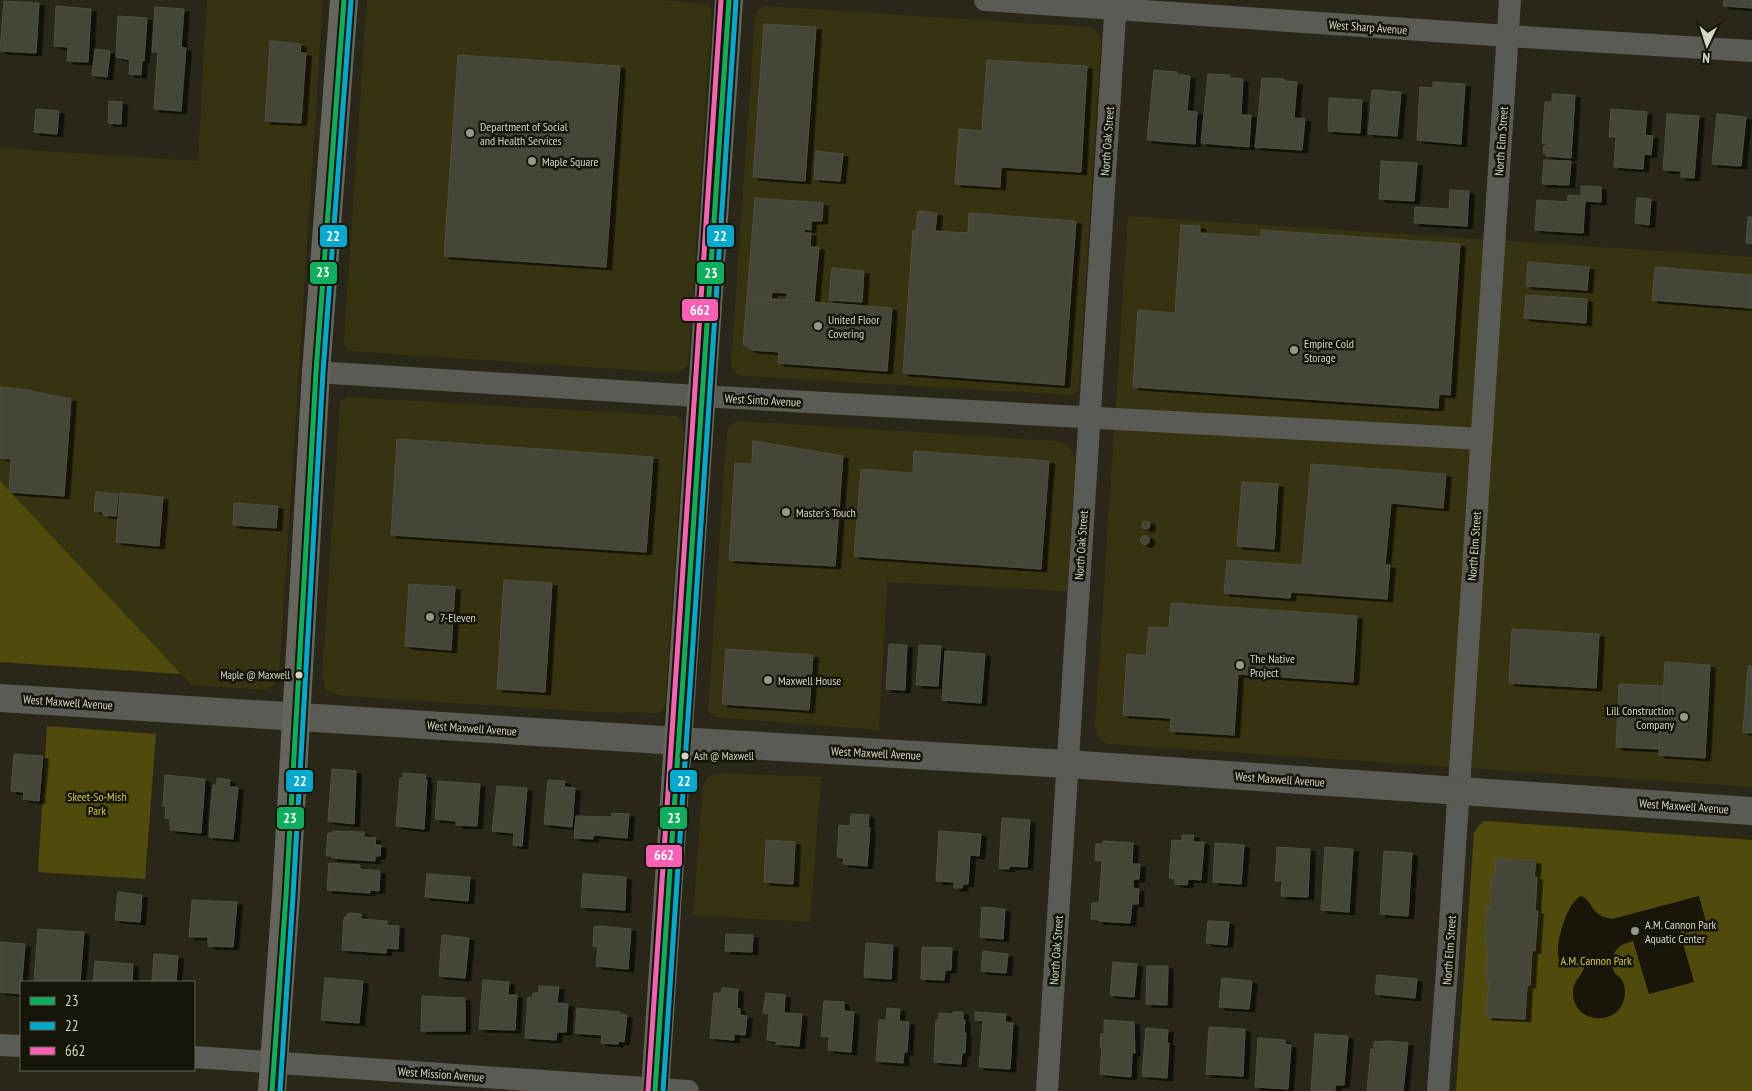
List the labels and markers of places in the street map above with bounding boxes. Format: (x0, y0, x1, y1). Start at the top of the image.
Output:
place label: Department of Social and Health Services (480, 119, 568, 148)
marker: Department of Social and Health Services (464, 127, 476, 139)
place label: Maple Square (542, 154, 599, 169)
marker: Maple Square (526, 155, 538, 167)
place label: United Floor Covering (828, 312, 880, 341)
marker: United Floor Covering (812, 320, 824, 332)
place label: Empire Cold Storage (1304, 336, 1354, 365)
marker: Empire Cold Storage (1288, 344, 1300, 356)
place label: Master's Touch (796, 505, 856, 520)
marker: Master's Touch (780, 506, 792, 518)
place label: 7-Eleven (440, 610, 476, 625)
marker: 7-Eleven (424, 611, 436, 623)
place label: The Native Project (1250, 651, 1295, 680)
marker: The Native Project (1234, 659, 1246, 671)
place label: Maple @ Maxwell (221, 668, 290, 682)
marker: Maple @ Maxwell (294, 670, 304, 680)
place label: Maxwell House (778, 673, 841, 688)
marker: Maxwell House (762, 674, 774, 686)
place label: Lill Construction Company (1606, 703, 1674, 732)
marker: Lill Construction Company (1678, 711, 1690, 723)
place label: Ash @ Maxwell (694, 749, 754, 763)
marker: Ash @ Maxwell (680, 751, 690, 761)
place label: A.M. Cannon Park Aquatic Center (1645, 917, 1716, 946)
marker: A.M. Cannon Park Aquatic Center (1629, 925, 1641, 937)

